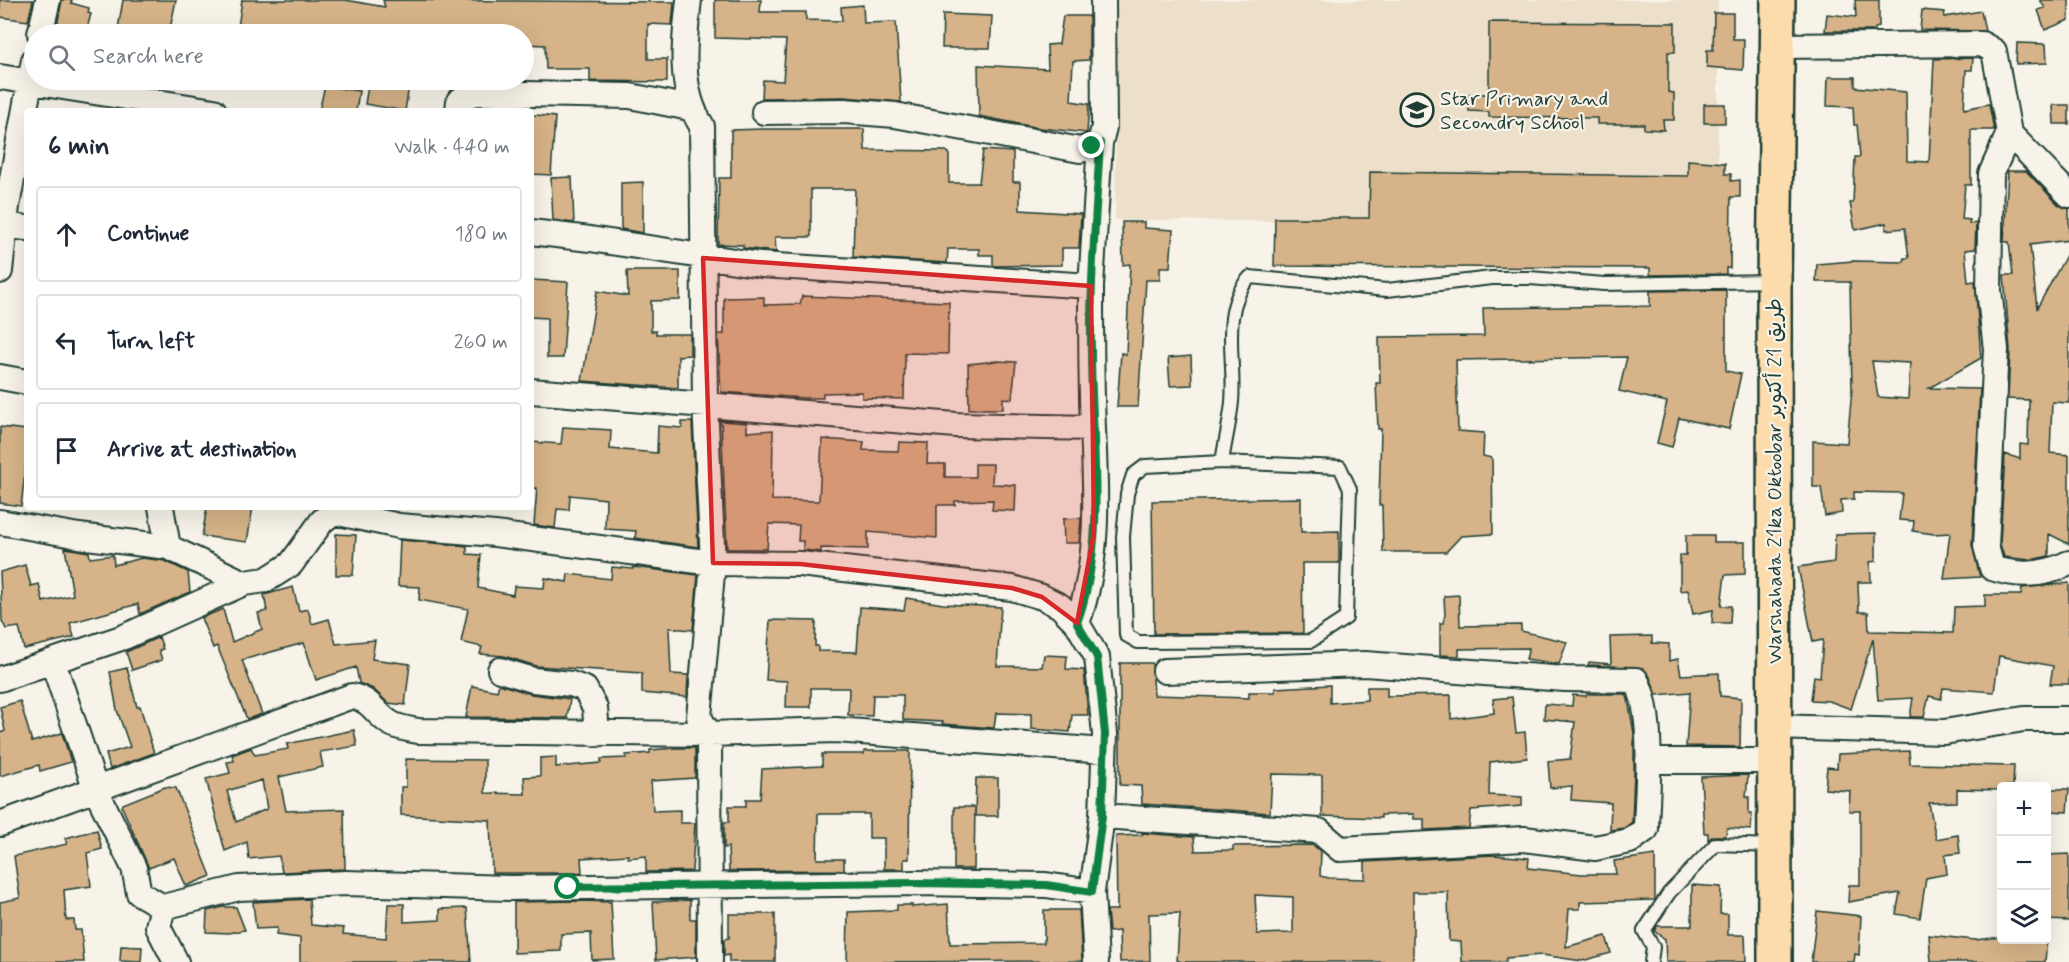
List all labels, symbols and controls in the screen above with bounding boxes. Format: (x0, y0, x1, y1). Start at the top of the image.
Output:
search box (24, 24, 534, 90)
icon: search (45, 41, 78, 74)
text: Search here (93, 43, 204, 71)
place label: Star Primary and Secondry School (1440, 85, 1608, 137)
school or university icon: Star Primary and Secondry School (1399, 92, 1435, 128)
text: 6 min (48, 130, 110, 164)
route end (1078, 132, 1104, 158)
text: Walk · 440 m (394, 134, 510, 161)
icon: ahead (50, 218, 83, 251)
text: Continue (107, 220, 189, 248)
text: 180 m (455, 221, 508, 248)
street label: Warshahada 21ka Oktoobar طريق 21 أكتوبر (1761, 298, 1789, 664)
icon: left (50, 326, 83, 359)
text: Turn left (107, 328, 195, 356)
text: 260 m (454, 329, 508, 356)
icon: arrive (50, 434, 83, 467)
text: Arrive at destination (107, 436, 297, 464)
map controls (1997, 782, 2051, 944)
button: + (1997, 782, 2051, 836)
button: − (1997, 836, 2051, 890)
route start (554, 873, 580, 899)
button: layers (1997, 890, 2051, 944)

